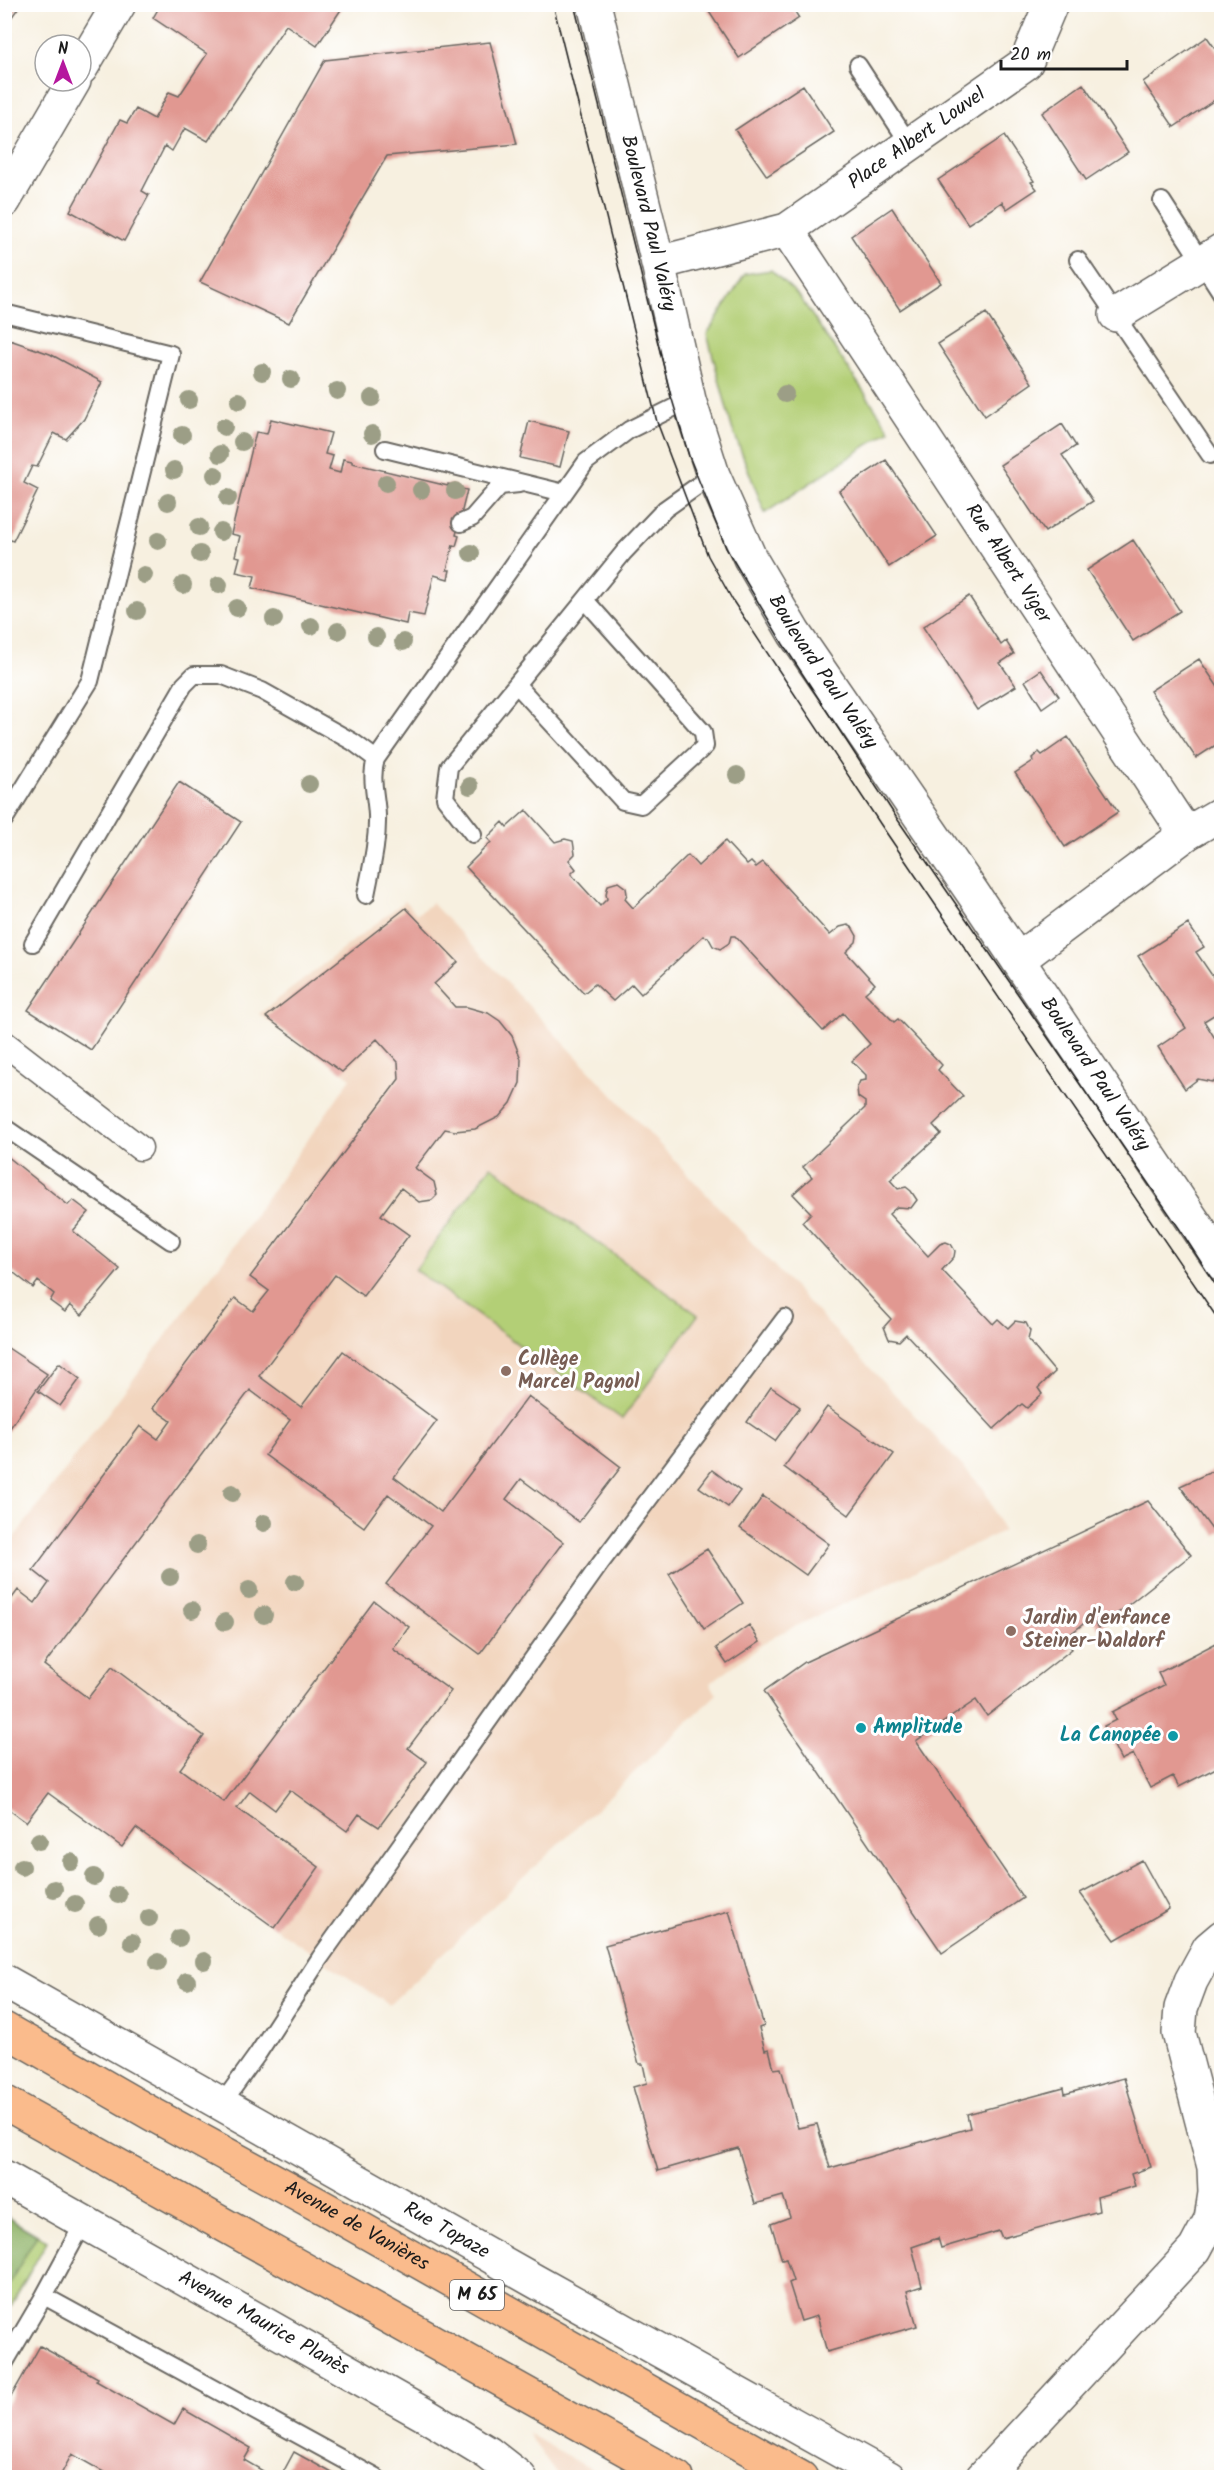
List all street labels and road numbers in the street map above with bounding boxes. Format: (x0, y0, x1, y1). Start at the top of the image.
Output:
street label: Place Albert Louvel (842, 79, 993, 199)
street label: Boulevard Paul Valéry (611, 132, 685, 315)
street label: Rue Albert Viger (956, 497, 1060, 631)
street label: Boulevard Paul Valéry (759, 589, 886, 757)
street label: Boulevard Paul Valéry (1031, 991, 1159, 1159)
street label: Avenue de Vanières (278, 2173, 435, 2280)
street label: Rue Topaze (397, 2194, 495, 2268)
street label: Avenue Maurice Planès (172, 2262, 355, 2385)
road number: M 65 (450, 2280, 504, 2310)

